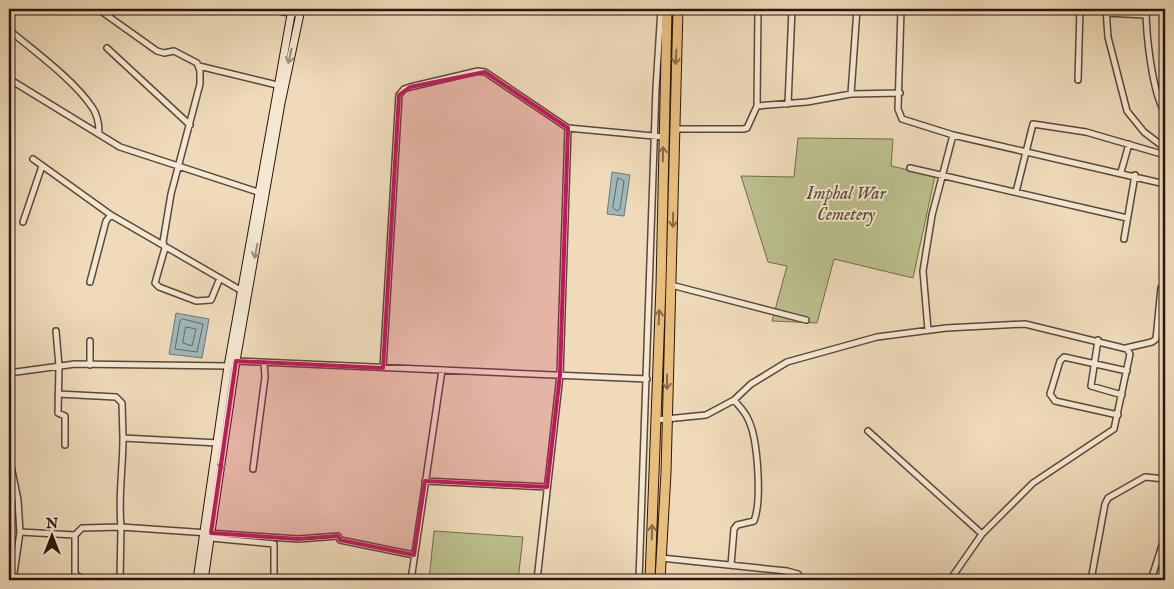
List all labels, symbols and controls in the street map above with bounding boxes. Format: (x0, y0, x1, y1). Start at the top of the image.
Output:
one-way arrow (285, 48, 294, 64)
one-way arrow (671, 49, 680, 65)
one-way arrow (658, 146, 668, 162)
park label: Imphal War Cemetery (805, 183, 887, 227)
one-way arrow (668, 212, 677, 228)
one-way arrow (251, 243, 261, 259)
one-way arrow (655, 309, 664, 325)
one-way arrow (662, 374, 672, 390)
one-way arrow (217, 455, 227, 471)
north arrow (28, 512, 78, 562)
text: N (45, 515, 58, 533)
one-way arrow (647, 524, 657, 540)

